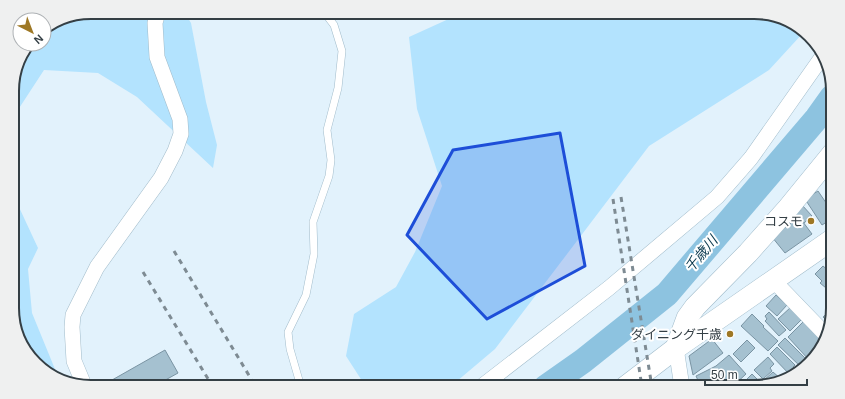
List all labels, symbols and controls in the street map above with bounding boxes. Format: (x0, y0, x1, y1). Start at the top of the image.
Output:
north arrow (12, 12, 52, 52)
text: N (32, 32, 46, 47)
place label: コスモ (764, 214, 803, 229)
marker: コスモ (806, 216, 816, 226)
water label: 千歳川 (681, 231, 722, 275)
place label: ダイニング千歳 (631, 327, 722, 342)
marker: ダイニング千歳 (725, 329, 735, 339)
scale bar (705, 361, 807, 387)
text: 50 m (711, 368, 738, 382)

